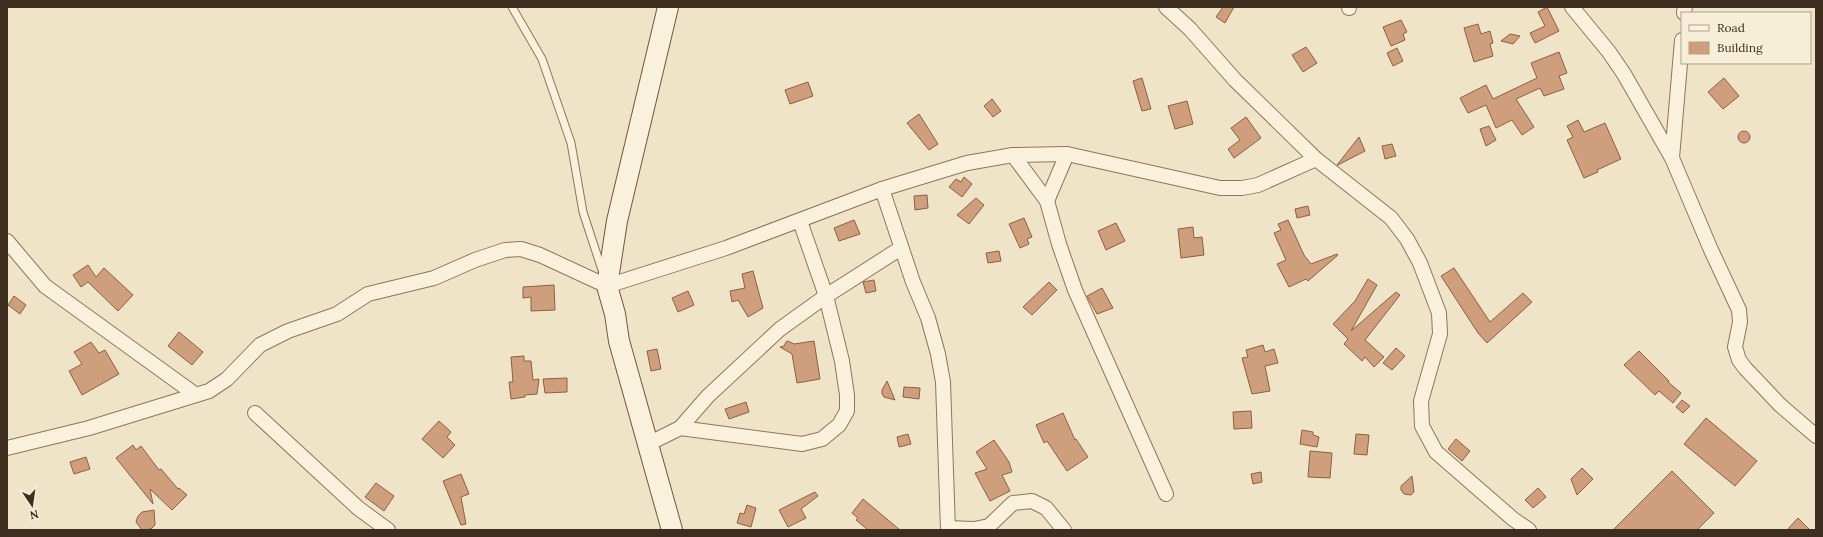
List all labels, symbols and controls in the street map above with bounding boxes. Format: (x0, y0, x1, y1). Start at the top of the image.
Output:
legend (1681, 12, 1811, 64)
text: Road (1717, 20, 1745, 35)
text: Building (1717, 40, 1763, 55)
north arrow (12, 485, 52, 525)
text: N (28, 507, 40, 523)

